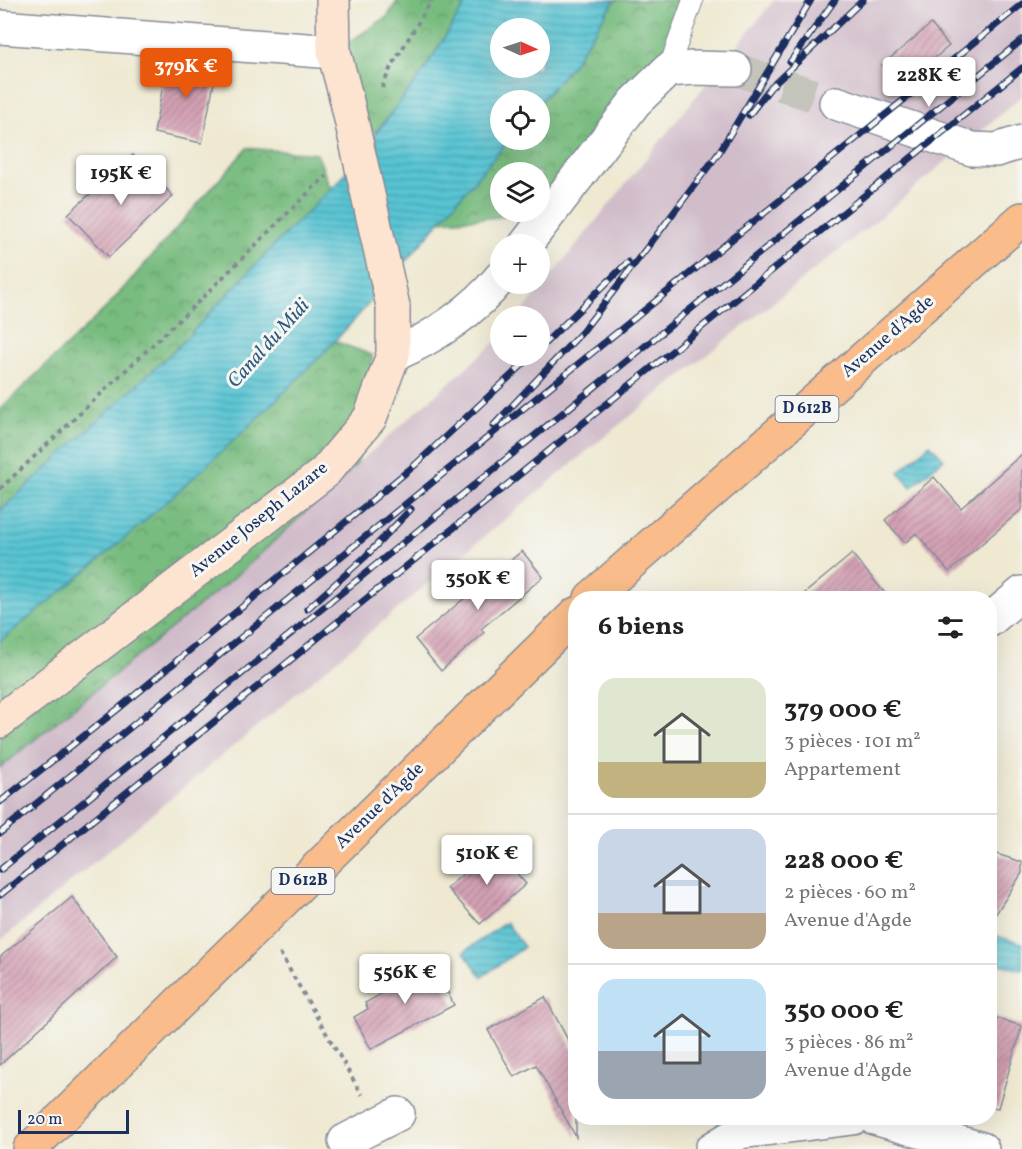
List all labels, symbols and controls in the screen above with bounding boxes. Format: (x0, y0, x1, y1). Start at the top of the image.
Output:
north arrow (490, 18, 550, 78)
map controls (490, 18, 550, 366)
pin: 379K € (137, 48, 235, 99)
text: 379K € (154, 53, 218, 81)
pin: 228K € (880, 57, 978, 108)
text: 228K € (897, 62, 961, 90)
button: locate (490, 90, 550, 150)
pin: 195K € (72, 155, 170, 206)
text: 195K € (90, 160, 152, 188)
button: layers (490, 162, 550, 222)
button: + (490, 234, 550, 294)
street label: Avenue d'Agde (836, 290, 940, 384)
water label: Canal du Midi (221, 293, 317, 395)
button: − (490, 306, 550, 366)
road number: D 612B (776, 396, 838, 422)
street label: Avenue Joseph Lazare (184, 456, 334, 584)
pin: 350K € (429, 560, 527, 611)
text: 350K € (445, 565, 511, 593)
text: 6 biens (598, 609, 684, 645)
icon: filters (934, 611, 967, 644)
text: 379 000 € (784, 692, 902, 728)
icon: home (646, 702, 718, 774)
text: 3 pièces · 101 m² (784, 728, 921, 756)
text: Appartement (784, 756, 901, 784)
street label: Avenue d'Agde (330, 757, 430, 855)
pin: 510K € (438, 835, 536, 886)
text: 510K € (455, 840, 519, 868)
text: 228 000 € (784, 843, 903, 879)
icon: home (646, 853, 718, 925)
road number: D 612B (272, 868, 334, 894)
text: 2 pièces · 60 m² (784, 879, 916, 907)
text: Avenue d'Agde (784, 907, 912, 935)
pin: 556K € (356, 954, 454, 1005)
text: 556K € (373, 959, 437, 987)
text: 350 000 € (784, 993, 904, 1029)
icon: home (646, 1003, 718, 1075)
text: 3 pièces · 86 m² (784, 1029, 914, 1057)
text: Avenue d'Agde (784, 1057, 912, 1085)
scale bar (18, 1107, 129, 1134)
text: 20 m (27, 1109, 62, 1131)

